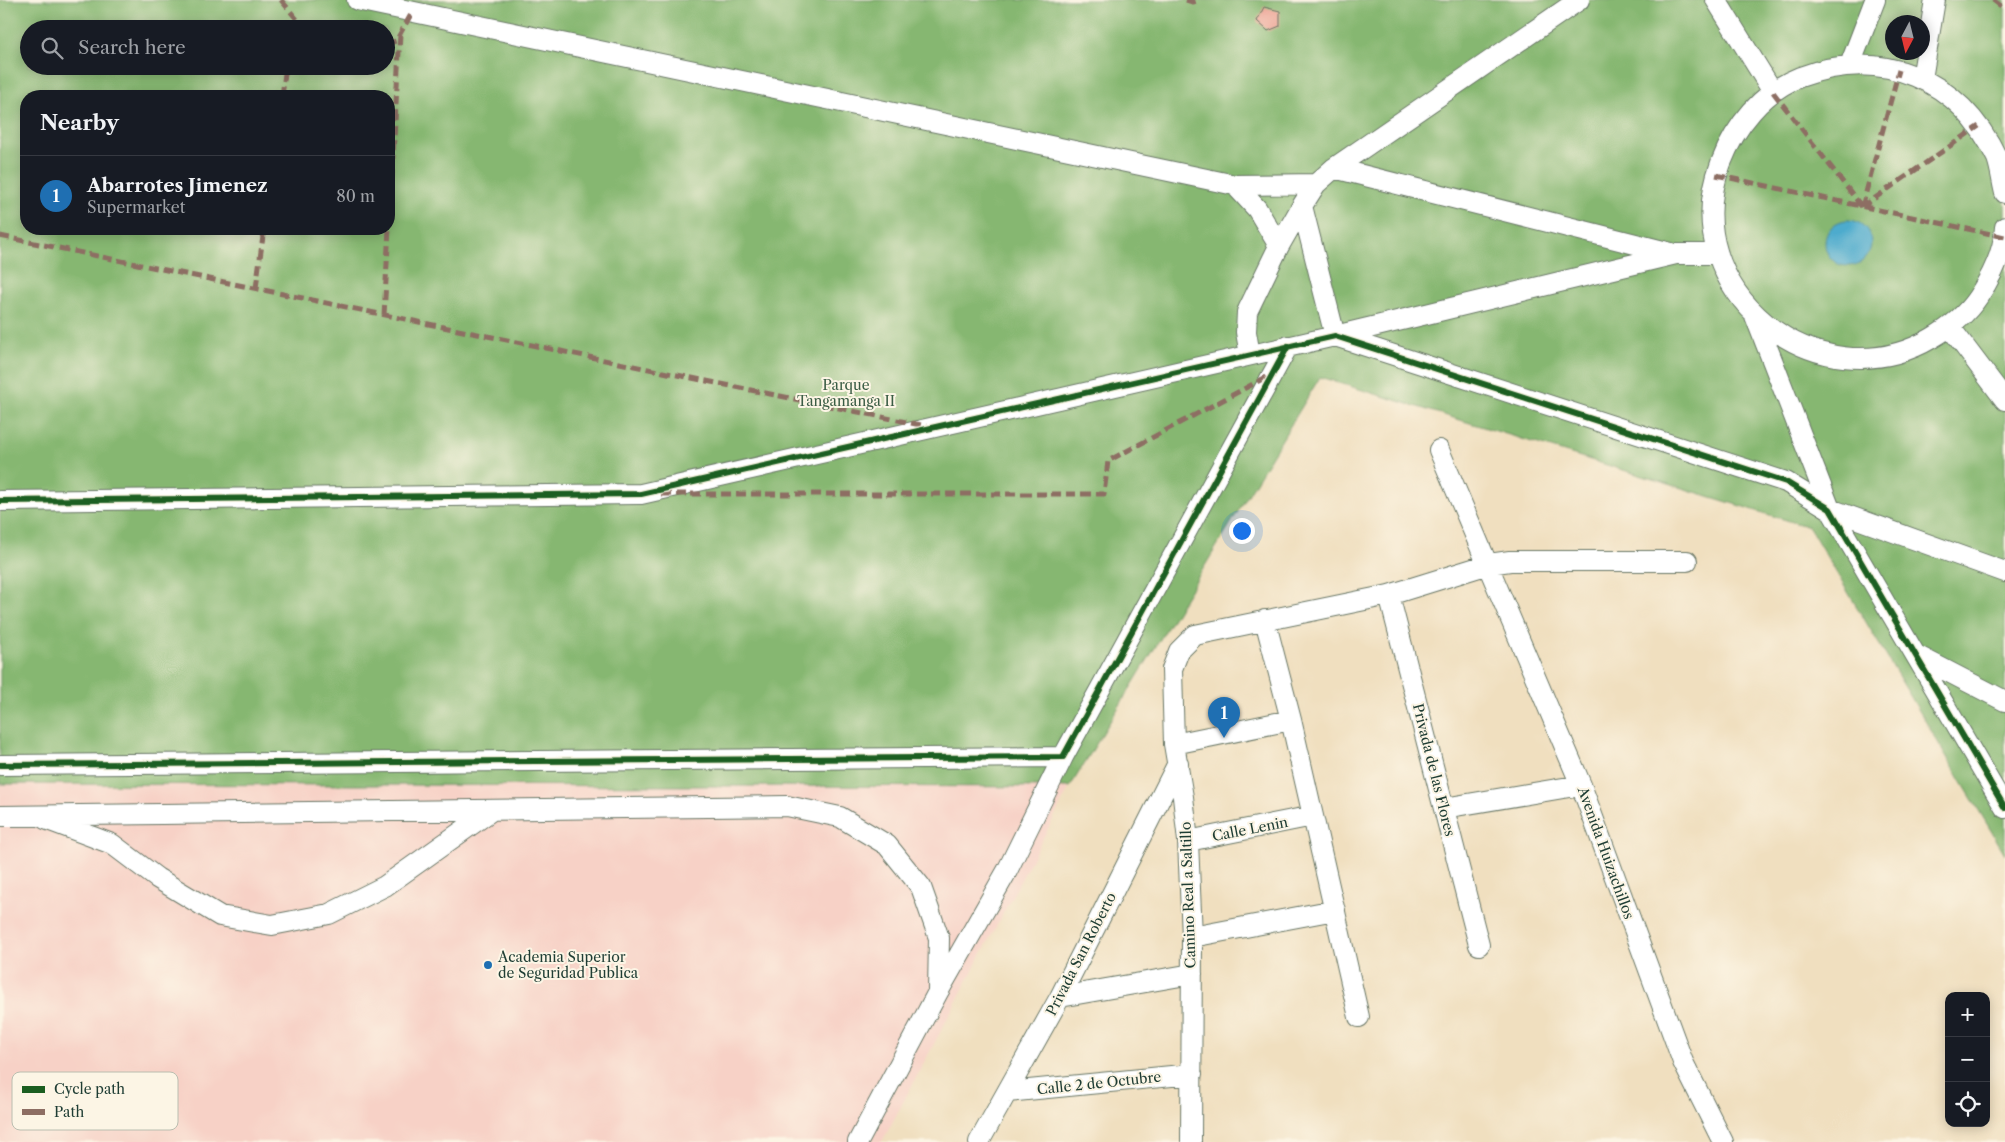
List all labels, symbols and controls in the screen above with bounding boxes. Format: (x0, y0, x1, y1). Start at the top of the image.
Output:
north arrow (1885, 15, 1930, 60)
search box (20, 20, 395, 75)
icon: search (38, 34, 66, 62)
text: Search here (78, 36, 186, 59)
text: Nearby (40, 110, 119, 135)
text: Abarrotes Jimenez (87, 174, 268, 197)
text: 1 (52, 186, 60, 206)
text: 80 m (336, 186, 375, 206)
text: Supermarket (87, 197, 185, 217)
park label: Parque Tangamanga II (797, 376, 895, 410)
your location (1229, 518, 1255, 544)
pin: 1 (1208, 697, 1240, 738)
street label: Privada de las Flores (1409, 702, 1459, 838)
street label: Avenida Huizachillos (1573, 783, 1638, 922)
street label: Calle Lenin (1211, 813, 1290, 845)
street label: Camino Real a Saltillo (1176, 821, 1200, 969)
street label: Privada San Roberto (1042, 889, 1120, 1019)
place label: Academia Superior de Seguridad Publica (497, 948, 639, 982)
marker: Academia Superior de Seguridad Publica (482, 959, 494, 971)
map controls (1945, 992, 1990, 1127)
button: + (1945, 992, 1990, 1037)
button: − (1945, 1037, 1990, 1082)
street label: Calle 2 de Octubre (1036, 1068, 1162, 1098)
legend (12, 1072, 178, 1130)
text: Cycle path (54, 1080, 125, 1098)
button: locate (1945, 1082, 1990, 1127)
text: Path (54, 1103, 84, 1121)

